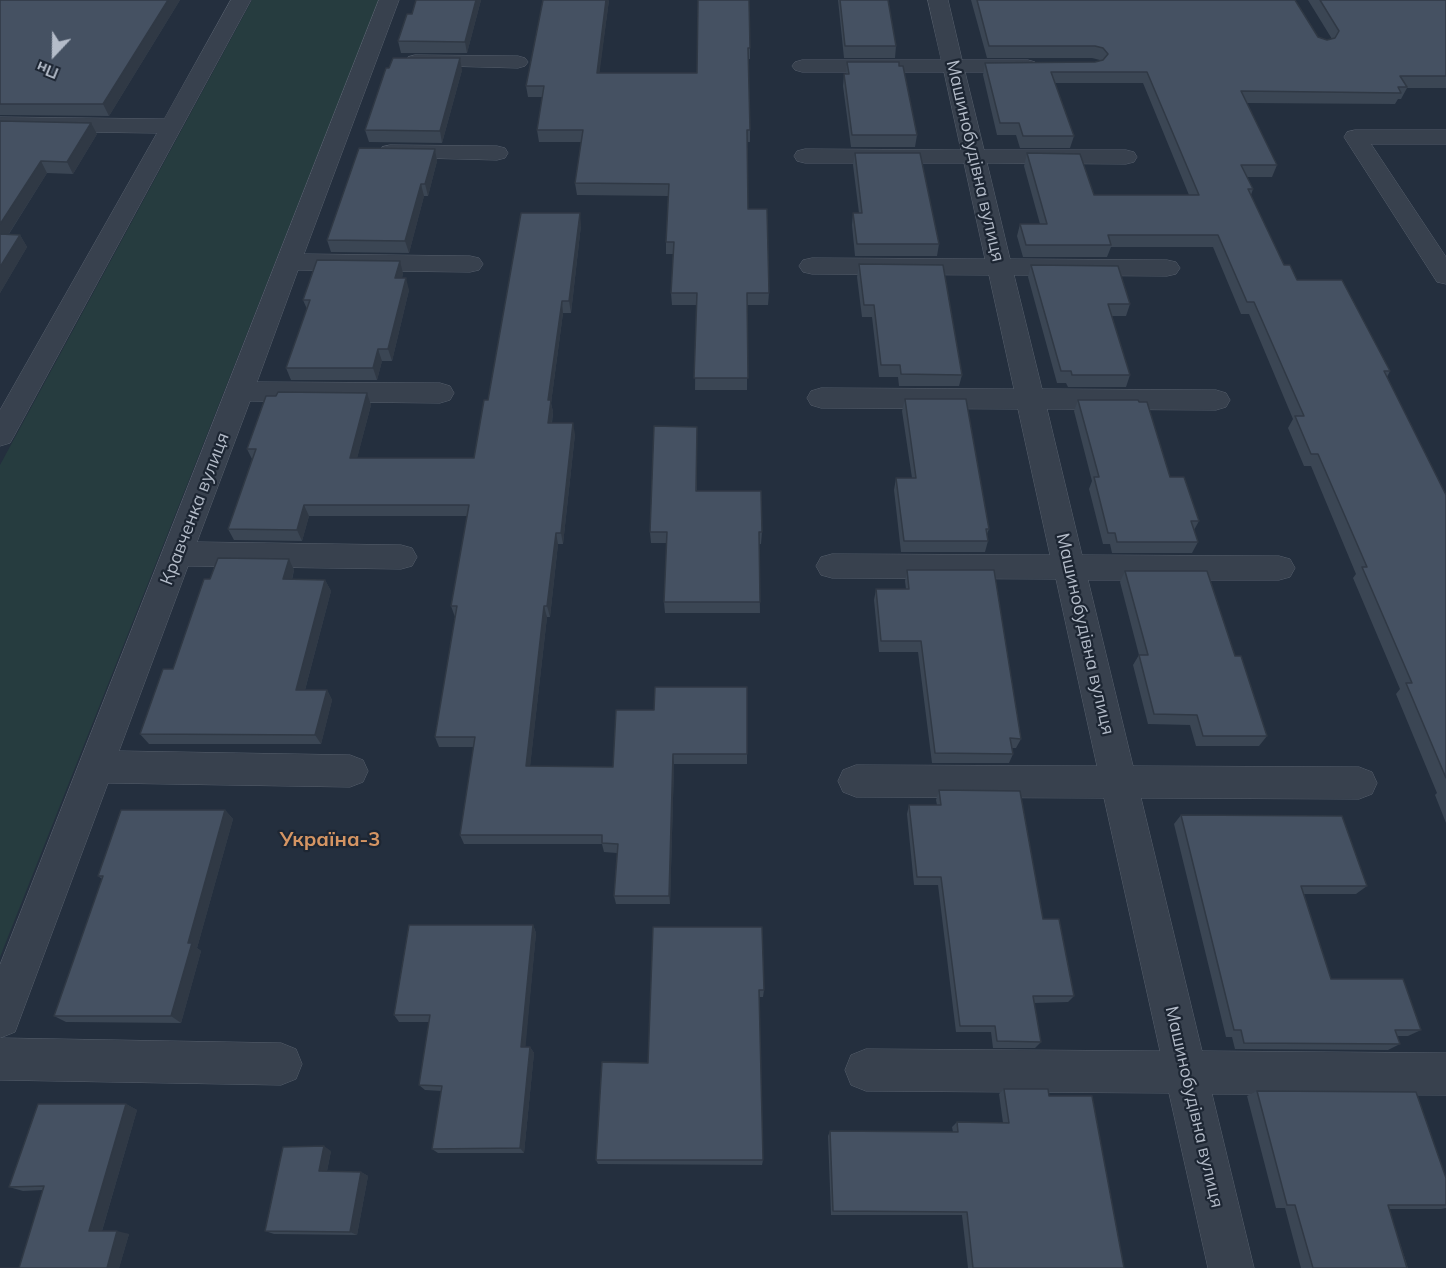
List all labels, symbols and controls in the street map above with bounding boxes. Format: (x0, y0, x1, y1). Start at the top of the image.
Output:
north arrow (24, 24, 84, 84)
text: Пн (33, 57, 61, 84)
street label: Машинобудівна вулиця (941, 58, 1009, 264)
street label: Кравченка вулиця (156, 430, 234, 588)
street label: Машинобудівна вулиця (1051, 531, 1119, 737)
district label: Україна-3 (280, 828, 380, 852)
street label: Машинобудівна вулиця (1160, 1004, 1228, 1210)

